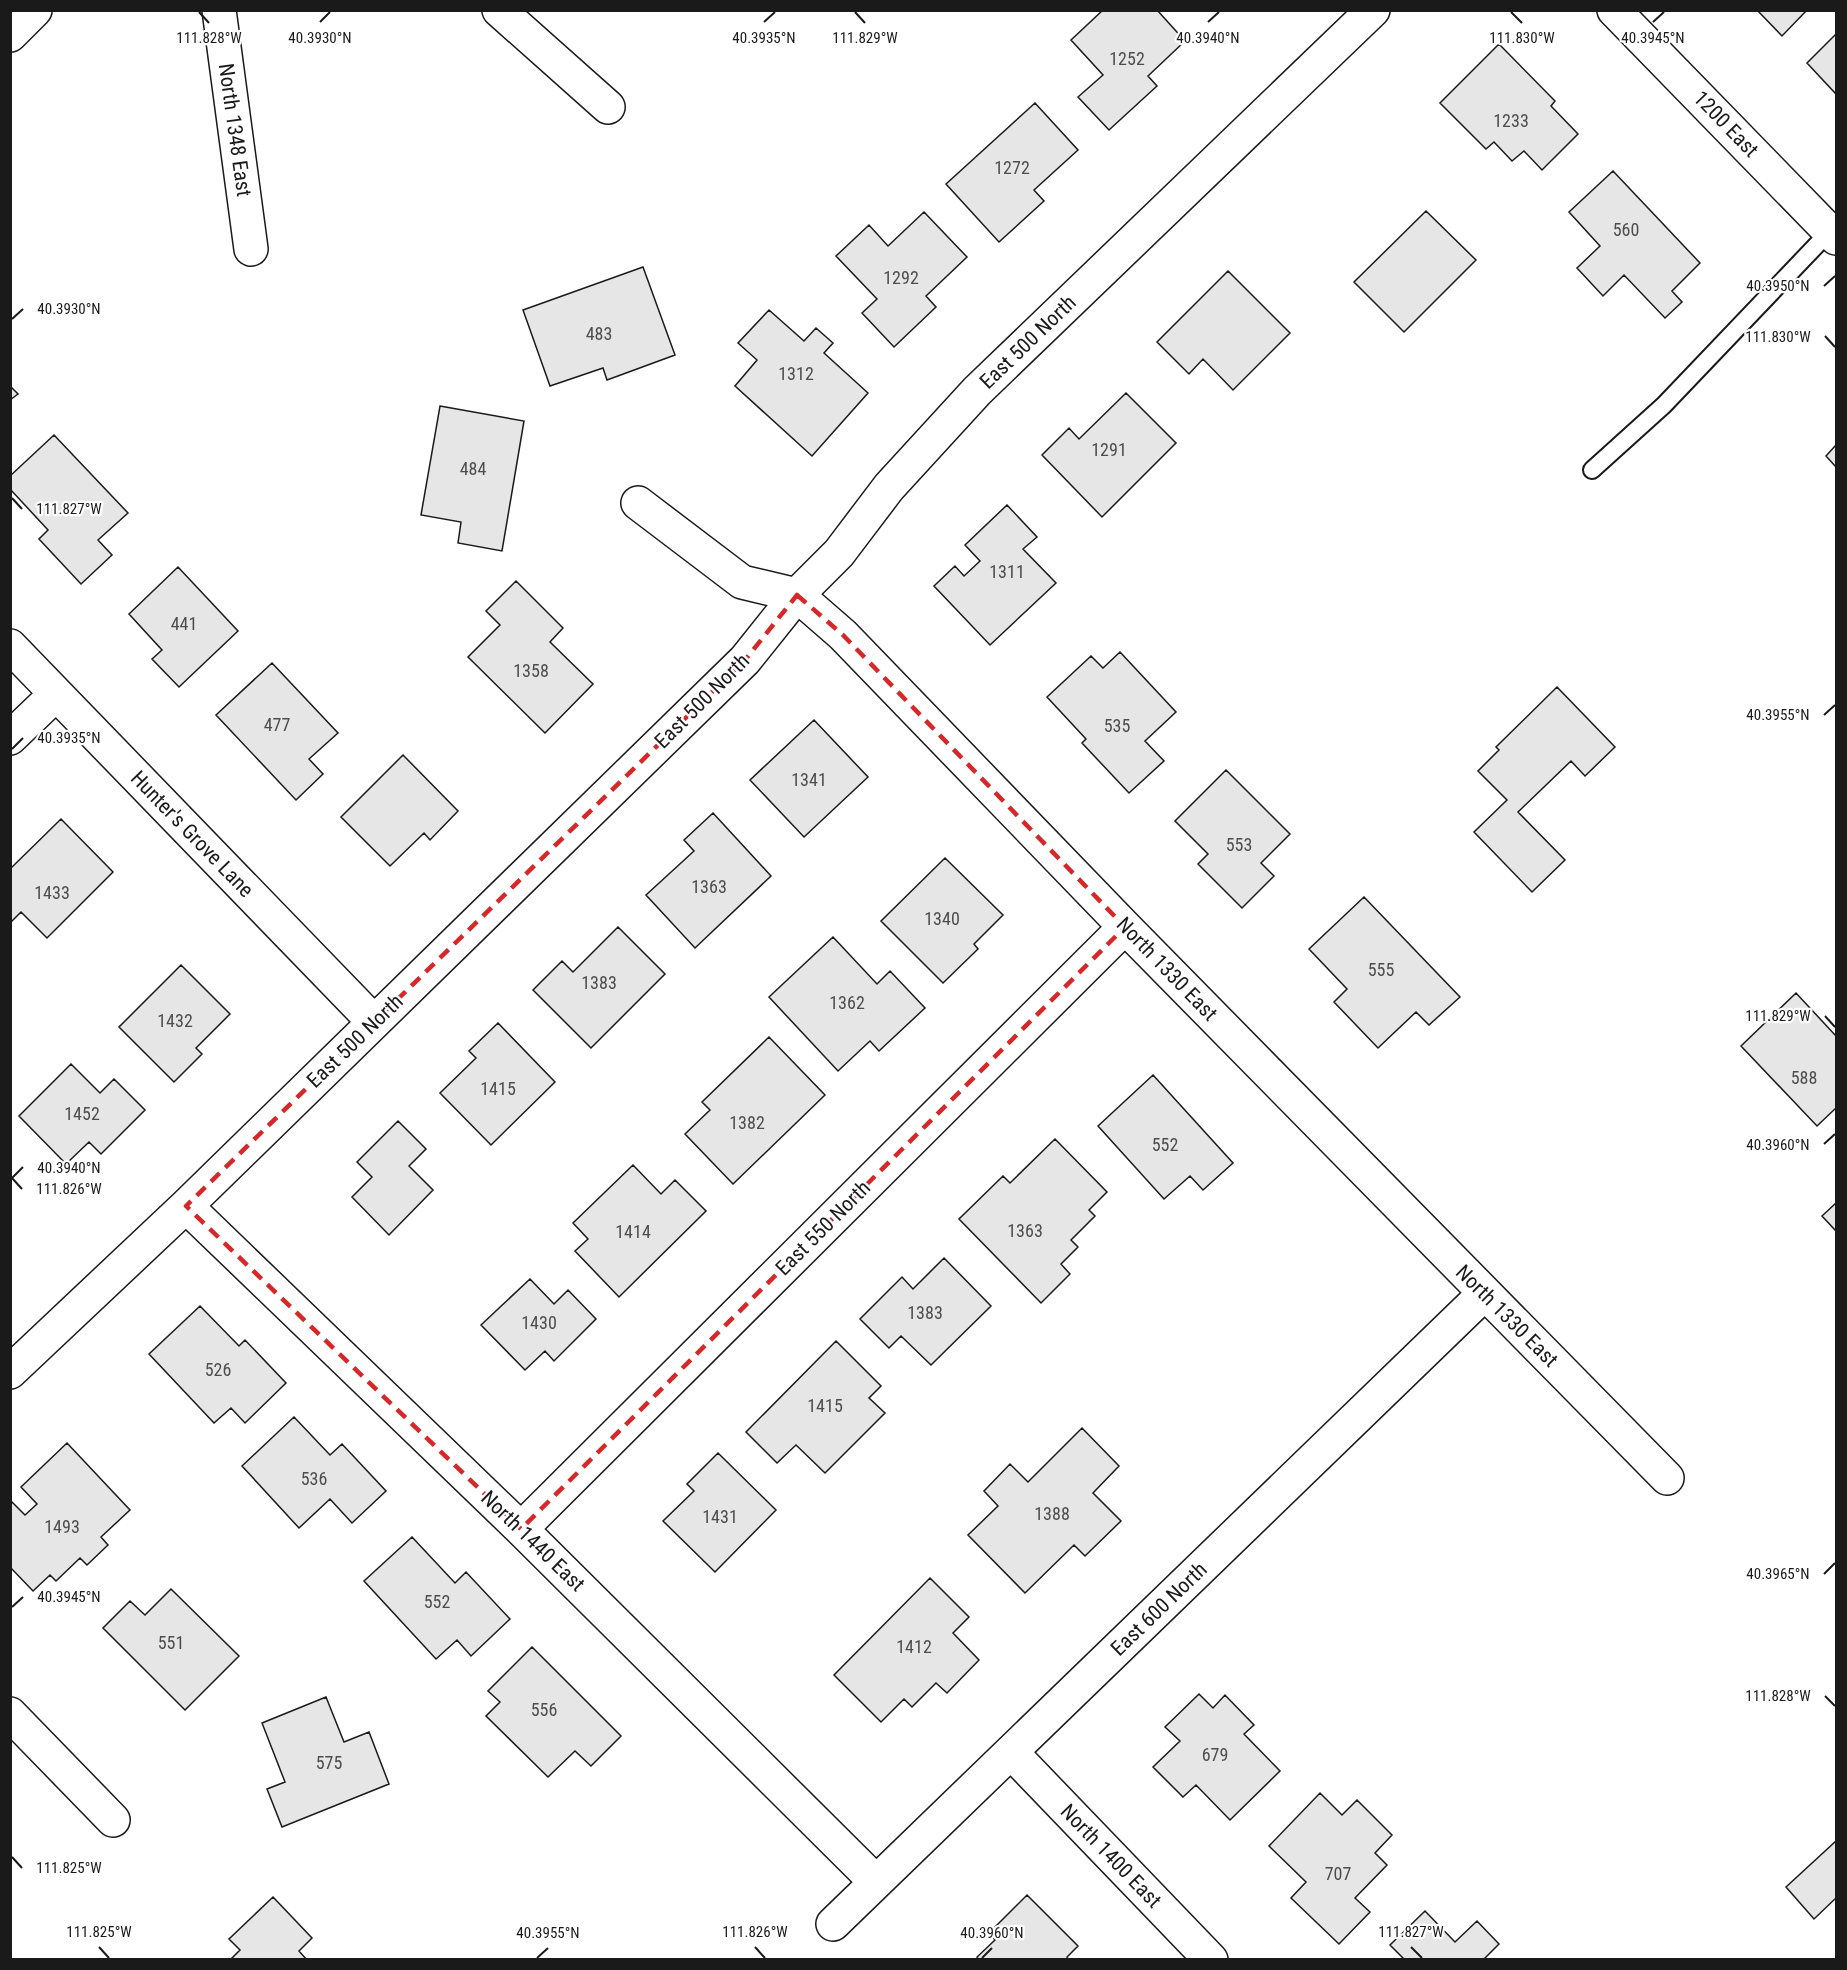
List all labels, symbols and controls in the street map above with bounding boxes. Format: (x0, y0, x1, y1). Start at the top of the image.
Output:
text: 111.828°W (176, 29, 242, 47)
text: 40.3930°N (288, 29, 352, 47)
text: 40.3935°N (732, 29, 796, 47)
text: 111.829°W (832, 29, 898, 47)
text: 40.3940°N (1176, 29, 1240, 47)
text: 111.830°W (1489, 29, 1555, 47)
text: 40.3945°N (1621, 29, 1685, 47)
house number: 1252 (1109, 48, 1145, 69)
street label: North 1348 East (214, 62, 256, 198)
street label: 1200 East (1689, 86, 1763, 162)
house number: 1233 (1493, 110, 1529, 131)
house number: 1272 (994, 157, 1030, 178)
house number: 560 (1613, 219, 1639, 240)
house number: 1292 (883, 267, 919, 288)
text: 40.3950°N (1746, 277, 1810, 295)
street label: East 500 North (975, 290, 1081, 394)
text: 40.3930°N (37, 300, 101, 318)
house number: 483 (586, 323, 612, 344)
text: 111.830°W (1745, 328, 1811, 346)
house number: 1312 (778, 363, 814, 384)
house number: 1291 (1091, 439, 1127, 460)
house number: 484 (460, 458, 486, 479)
text: 111.827°W (36, 500, 102, 518)
house number: 1311 (989, 561, 1025, 582)
house number: 441 (171, 613, 197, 634)
street label: East 500 North (650, 649, 754, 753)
house number: 1358 (513, 660, 549, 681)
text: 40.3955°N (1746, 706, 1810, 724)
house number: 477 (264, 714, 290, 735)
house number: 535 (1104, 715, 1130, 736)
text: 40.3935°N (37, 729, 101, 747)
street label: Hunter's Grove Lane (126, 766, 258, 902)
house number: 1341 (791, 769, 827, 790)
house number: 553 (1226, 834, 1252, 855)
house number: 1363 (691, 876, 727, 897)
house number: 1433 (34, 882, 70, 903)
house number: 1340 (924, 908, 960, 929)
street label: North 1330 East (1112, 912, 1222, 1026)
house number: 555 (1368, 959, 1394, 980)
house number: 1383 (581, 972, 617, 993)
street label: East 500 North (302, 989, 408, 1093)
house number: 1362 (829, 992, 865, 1013)
text: 111.829°W (1745, 1007, 1811, 1025)
house number: 1432 (157, 1010, 193, 1031)
house number: 588 (1791, 1067, 1817, 1088)
house number: 1415 (480, 1078, 516, 1099)
house number: 1452 (64, 1103, 100, 1124)
house number: 1382 (729, 1112, 765, 1133)
house number: 552 (1152, 1134, 1178, 1155)
text: 40.3960°N (1746, 1136, 1810, 1154)
text: 40.3940°N (37, 1159, 101, 1177)
street label: East 550 North (771, 1176, 875, 1280)
text: 111.826°W (36, 1180, 102, 1198)
house number: 1363 (1007, 1220, 1043, 1241)
house number: 1414 (615, 1221, 651, 1242)
street label: North 1330 East (1451, 1260, 1563, 1372)
house number: 1383 (907, 1302, 943, 1323)
house number: 1430 (521, 1312, 557, 1333)
house number: 526 (205, 1359, 231, 1380)
house number: 1415 (807, 1395, 843, 1416)
house number: 536 (301, 1468, 327, 1489)
street label: North 1440 East (476, 1486, 590, 1596)
house number: 1388 (1034, 1503, 1070, 1524)
house number: 1431 (702, 1506, 738, 1527)
house number: 1493 (44, 1516, 80, 1537)
street label: East 600 North (1106, 1557, 1212, 1661)
text: 40.3965°N (1746, 1565, 1810, 1583)
text: 40.3945°N (37, 1588, 101, 1606)
house number: 552 (424, 1591, 450, 1612)
house number: 551 (158, 1632, 184, 1653)
house number: 1412 (896, 1636, 932, 1657)
text: 111.828°W (1745, 1687, 1811, 1705)
house number: 556 (531, 1699, 557, 1720)
house number: 679 (1202, 1744, 1228, 1765)
house number: 575 (316, 1752, 342, 1773)
street label: North 1400 East (1056, 1799, 1166, 1913)
text: 111.825°W (36, 1859, 102, 1877)
house number: 707 (1325, 1863, 1351, 1884)
text: 111.825°W (66, 1923, 132, 1941)
text: 111.826°W (722, 1923, 788, 1941)
text: 111.827°W (1378, 1923, 1444, 1941)
text: 40.3955°N (516, 1924, 580, 1942)
text: 40.3960°N (960, 1924, 1024, 1942)

